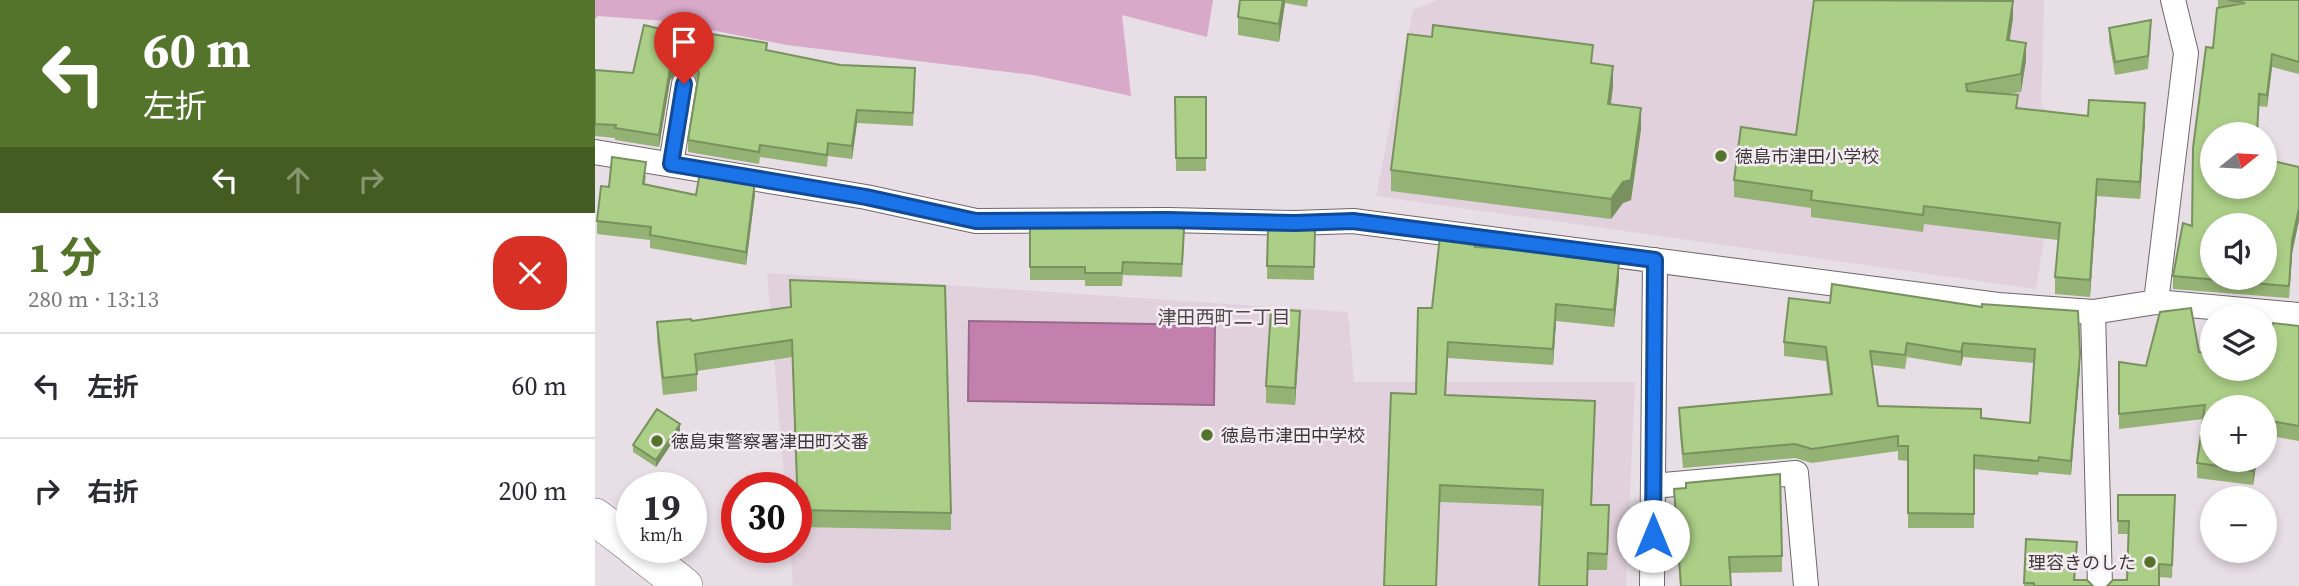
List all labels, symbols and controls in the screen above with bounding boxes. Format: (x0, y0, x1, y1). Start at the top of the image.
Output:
pin (654, 12.0, 714, 84)
text: 60 m (143, 16, 251, 83)
icon: arrive (665, 23, 703, 61)
icon: left (28, 28, 119, 119)
text: 左折 (143, 84, 207, 128)
north arrow (2200, 122, 2277, 200)
map controls (2200, 122, 2277, 563)
place label: 徳島市津田小学校 (1735, 144, 1879, 169)
marker: 徳島市津田小学校 (1713, 148, 1729, 164)
icon: left (206, 161, 244, 199)
icon: ahead (279, 161, 317, 199)
icon: right (352, 161, 390, 199)
button: sound (2200, 213, 2277, 290)
text: 1 分 (28, 228, 102, 286)
button: close (493, 236, 567, 310)
text: 280 m · 13:13 (28, 283, 159, 315)
district label: 津田西町二丁目 (1157, 304, 1291, 330)
button: layers (2200, 304, 2277, 381)
icon: left (28, 367, 66, 405)
text: 60 m (512, 368, 567, 404)
text: 左折 (87, 369, 139, 405)
button: + (2200, 395, 2277, 472)
place label: 徳島市津田中学校 (1221, 423, 1365, 448)
marker: 徳島市津田中学校 (1199, 427, 1215, 443)
place label: 徳島東警察署津田町交番 (671, 429, 869, 454)
marker: 徳島東警察署津田町交番 (649, 433, 665, 449)
icon: right (28, 472, 66, 510)
speed limit sign: 30 (721, 472, 812, 563)
text: 200 m (499, 473, 567, 509)
text: 右折 (87, 474, 139, 510)
text: 19 (643, 484, 680, 532)
button: − (2200, 486, 2277, 563)
position arrow (1616, 499, 1690, 573)
text: km/h (640, 522, 683, 547)
place label: 理容きのした (2028, 550, 2136, 575)
marker: 理容きのした (2142, 554, 2158, 570)

